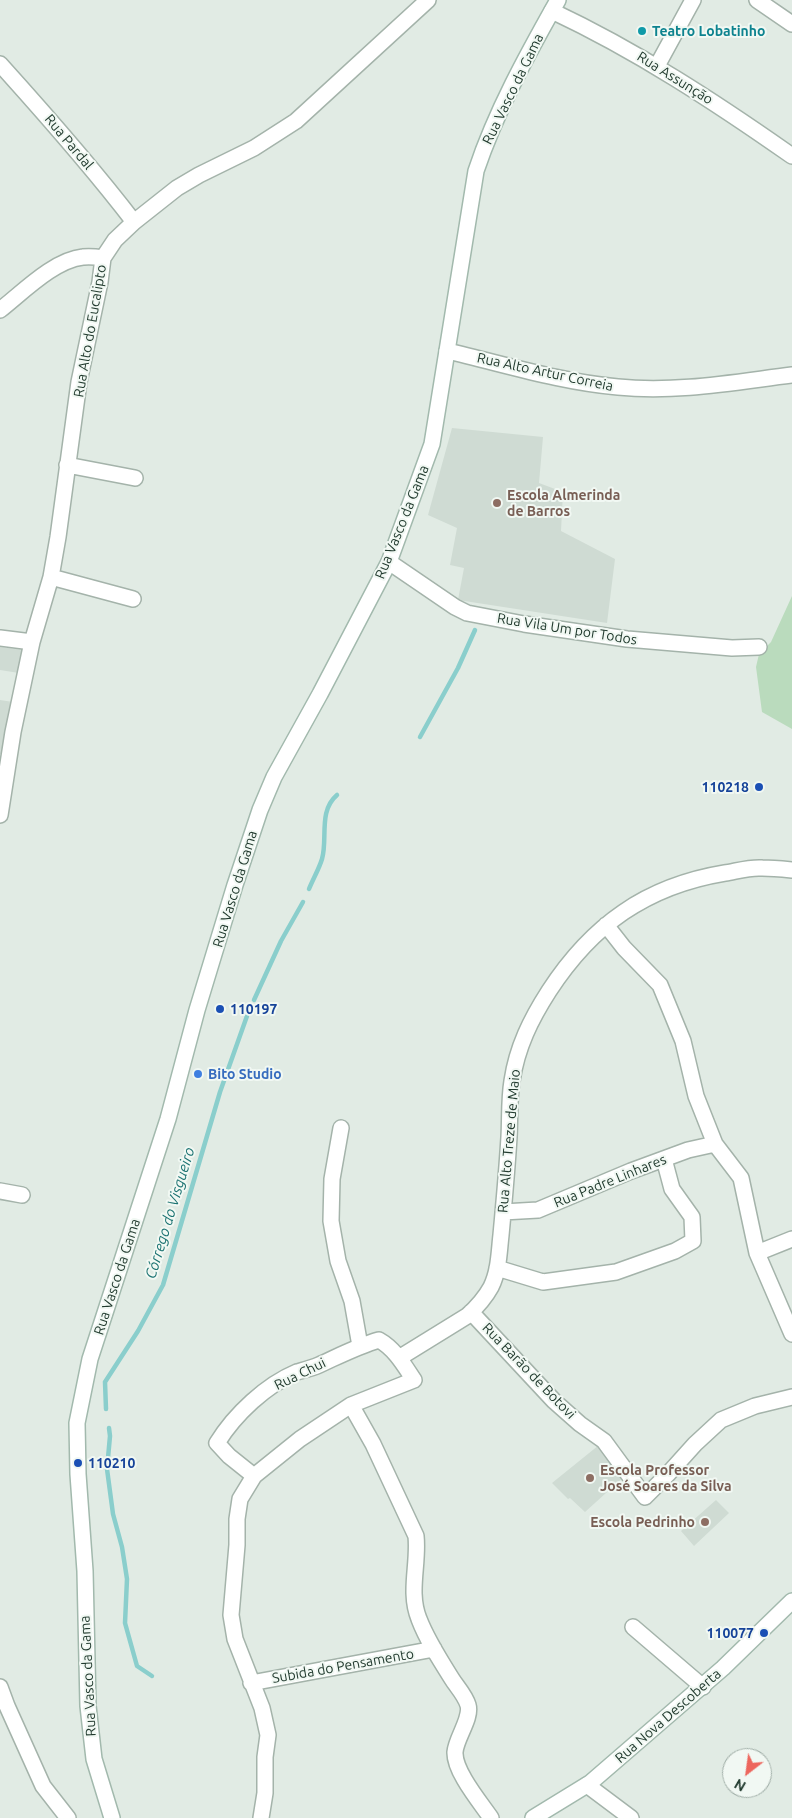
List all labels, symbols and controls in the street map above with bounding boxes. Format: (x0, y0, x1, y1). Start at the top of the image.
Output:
place label: Teatro Lobatinho (652, 23, 765, 39)
marker: Teatro Lobatinho (636, 25, 648, 37)
street label: Rua Vasco da Gama (479, 31, 547, 147)
street label: Rua Assunção (634, 48, 716, 108)
street label: Rua Pardal (41, 111, 97, 173)
street label: Rua Alto do Eucalipto (70, 263, 110, 399)
street label: Rua Alto Artur Correia (475, 349, 615, 395)
street label: Rua Vasco da Gama (372, 463, 432, 581)
place label: Escola Almerinda de Barros (507, 487, 620, 520)
marker: Escola Almerinda de Barros (491, 497, 503, 509)
street label: Rua Vila Um por Todos (496, 610, 638, 648)
place label: 110218 (702, 779, 749, 795)
marker: 110218 (753, 781, 765, 793)
street label: Rua Vasco da Gama (209, 829, 261, 949)
place label: 110197 (230, 1001, 277, 1017)
marker: 110197 (214, 1003, 226, 1015)
place label: Bito Studio (208, 1066, 282, 1082)
marker: Bito Studio (192, 1068, 204, 1080)
street label: Rua Alto Treze de Maio (494, 1068, 524, 1214)
water label: Córrego do Visgueiro (141, 1145, 199, 1281)
street label: Rua Padre Linhares (551, 1151, 669, 1211)
street label: Rua Vasco da Gama (90, 1217, 144, 1337)
street label: Rua Barão de Botovi (479, 1319, 579, 1423)
street label: Rua Chui (272, 1354, 328, 1394)
place label: 110210 (88, 1455, 135, 1471)
marker: 110210 (72, 1457, 84, 1469)
place label: Escola Professor José Soares da Silva (600, 1462, 732, 1494)
marker: Escola Professor José Soares da Silva (584, 1472, 596, 1484)
place label: Escola Pedrinho (590, 1514, 695, 1530)
marker: Escola Pedrinho (699, 1516, 711, 1528)
street label: Rua Vasco da Gama (76, 1615, 100, 1737)
place label: 110077 (707, 1625, 754, 1641)
marker: 110077 (758, 1627, 770, 1639)
street label: Subida do Pensamento (271, 1645, 415, 1687)
street label: Rua Nova Descoberta (612, 1665, 724, 1767)
north arrow (722, 1748, 772, 1798)
text: N (731, 1776, 749, 1795)

